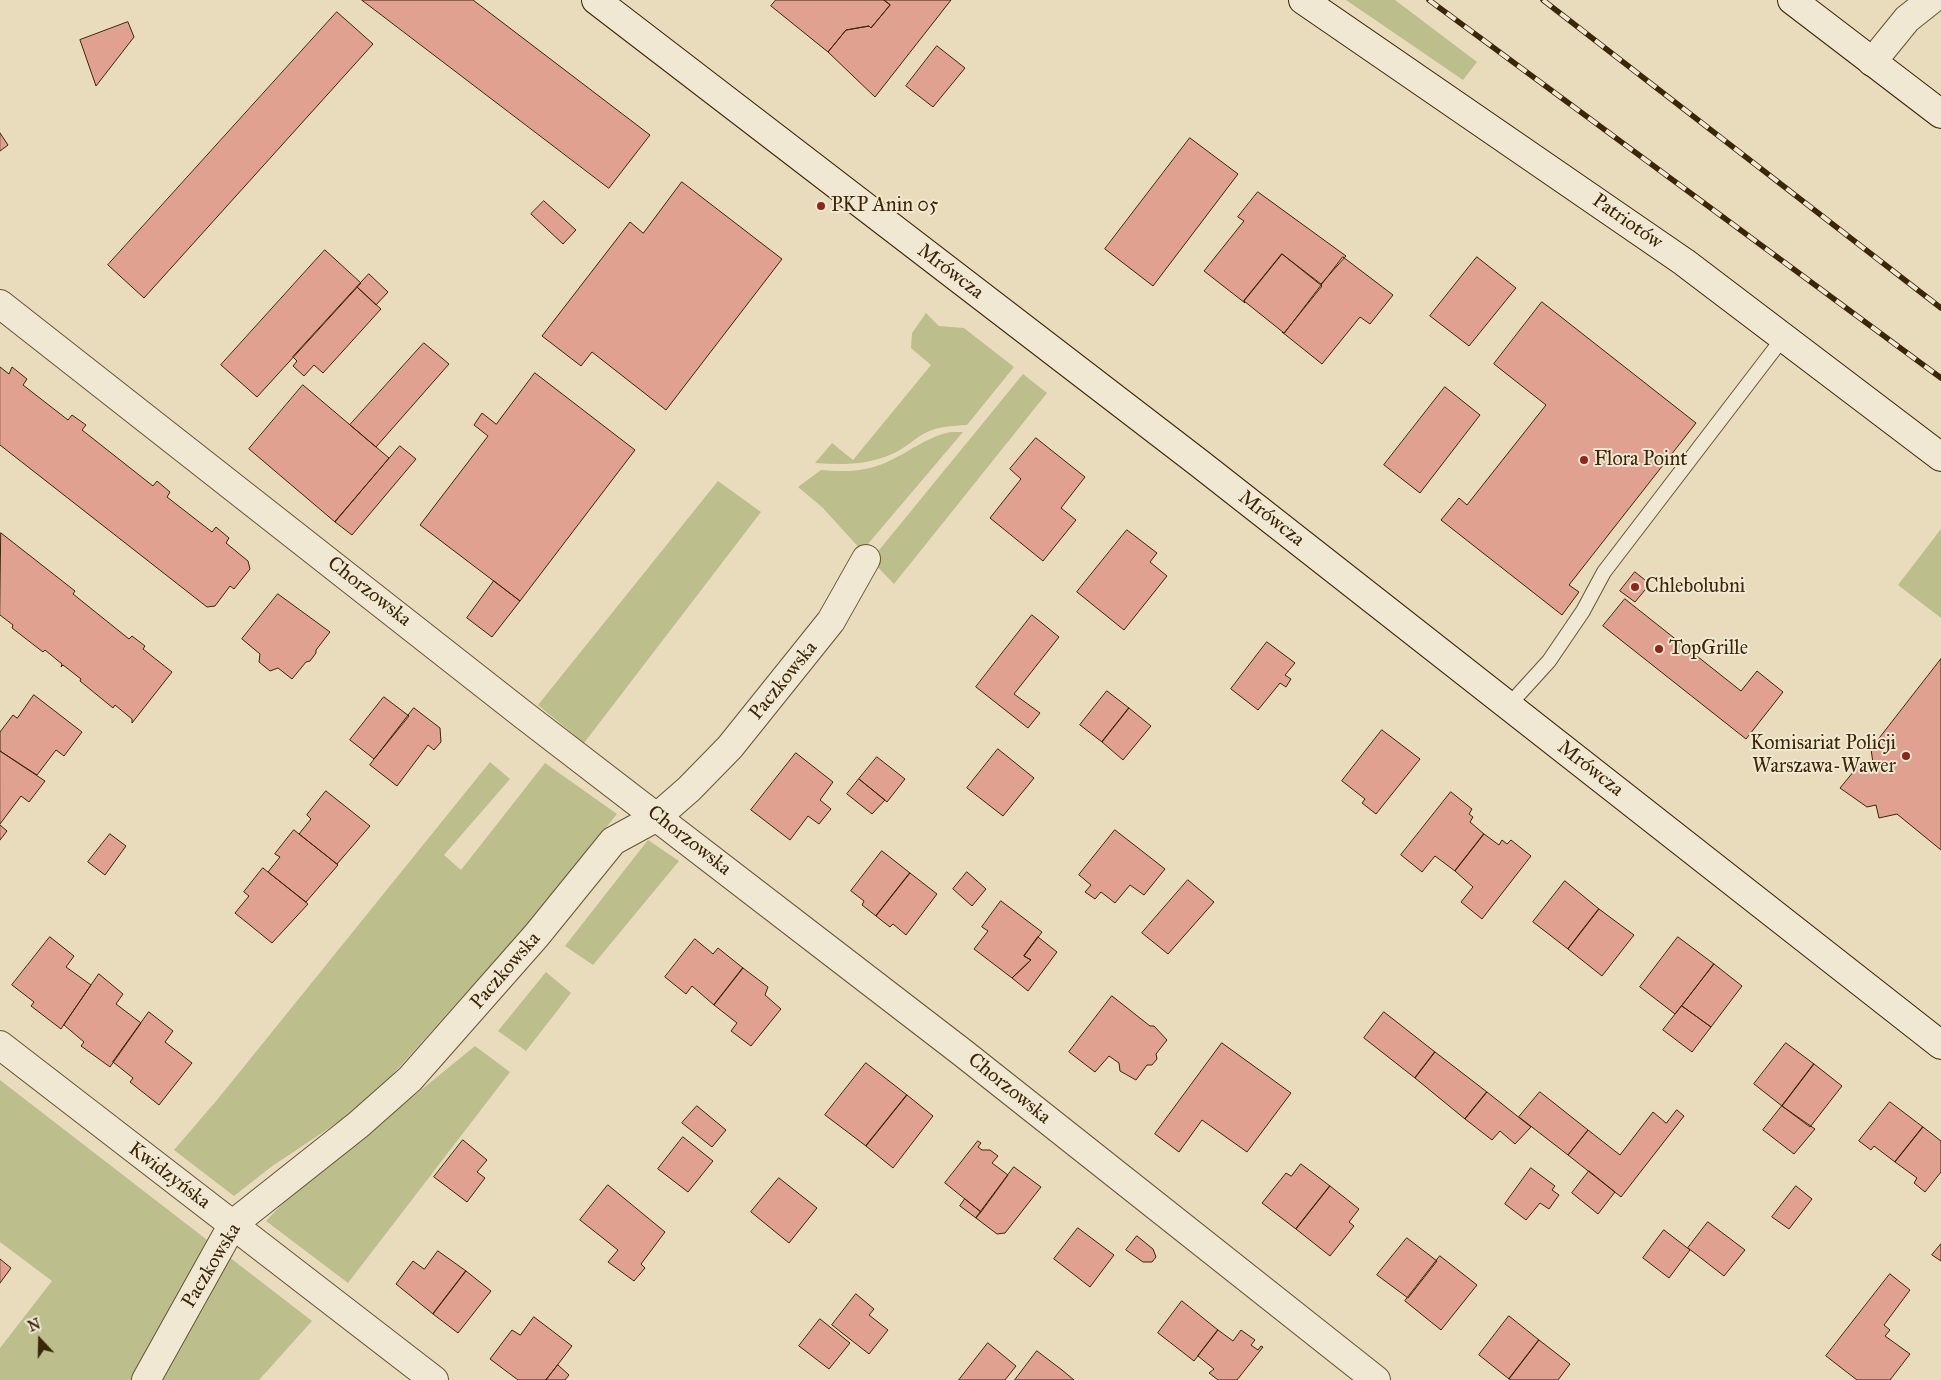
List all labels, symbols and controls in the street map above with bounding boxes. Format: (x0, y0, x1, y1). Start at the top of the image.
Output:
street label: Patriotów (1587, 189, 1667, 255)
place label: PKP Anin 05 (831, 194, 938, 218)
marker: PKP Anin 05 (815, 200, 827, 212)
street label: Mrówcza (912, 239, 988, 305)
place label: Flora Point (1594, 448, 1687, 472)
marker: Flora Point (1578, 454, 1590, 466)
street label: Mrówcza (1233, 486, 1309, 552)
street label: Chorzowska (322, 552, 416, 632)
place label: Chlebolubni (1645, 575, 1745, 599)
marker: Chlebolubni (1629, 581, 1641, 593)
street label: Paczkowska (745, 637, 823, 725)
place label: TopGrille (1669, 637, 1748, 661)
marker: TopGrille (1653, 643, 1665, 655)
place label: Komisariat Policji Warszawa-Wawer (1750, 732, 1896, 779)
street label: Mrówcza (1552, 736, 1628, 802)
marker: Komisariat Policji Warszawa-Wawer (1900, 750, 1912, 762)
street label: Chorzowska (642, 801, 736, 881)
street label: Paczkowska (466, 927, 546, 1015)
street label: Chorzowska (963, 1048, 1055, 1130)
street label: Kwidzyńska (123, 1137, 215, 1215)
street label: Paczkowska (177, 1219, 247, 1313)
north arrow (15, 1315, 65, 1365)
text: N (26, 1315, 43, 1336)

